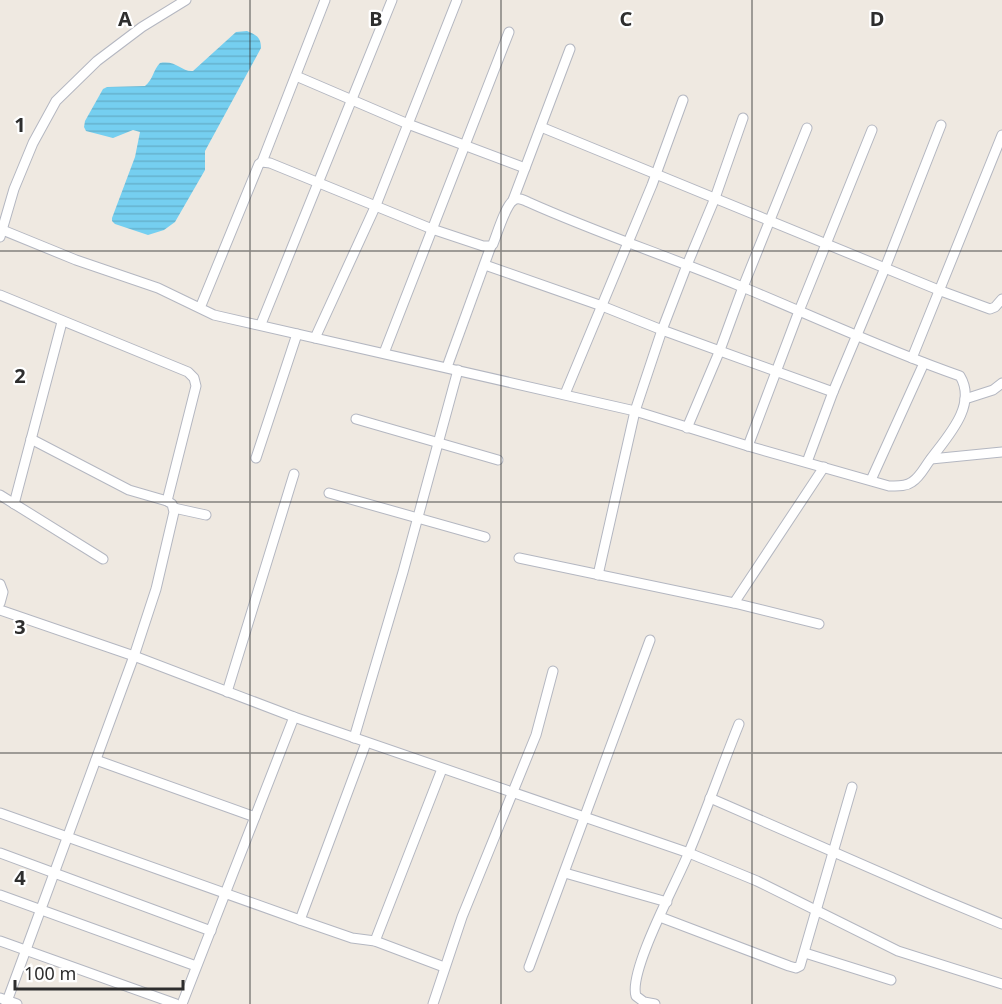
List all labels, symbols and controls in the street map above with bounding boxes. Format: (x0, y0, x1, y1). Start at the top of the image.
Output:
text: A (118, 5, 132, 32)
text: B (369, 5, 383, 32)
text: C (620, 5, 633, 32)
text: D (870, 5, 884, 32)
text: 1 (14, 111, 26, 138)
text: 2 (14, 362, 26, 389)
text: 3 (14, 613, 26, 640)
text: 4 (14, 864, 26, 891)
scale bar (15, 953, 183, 991)
text: 100 m (24, 961, 76, 985)

